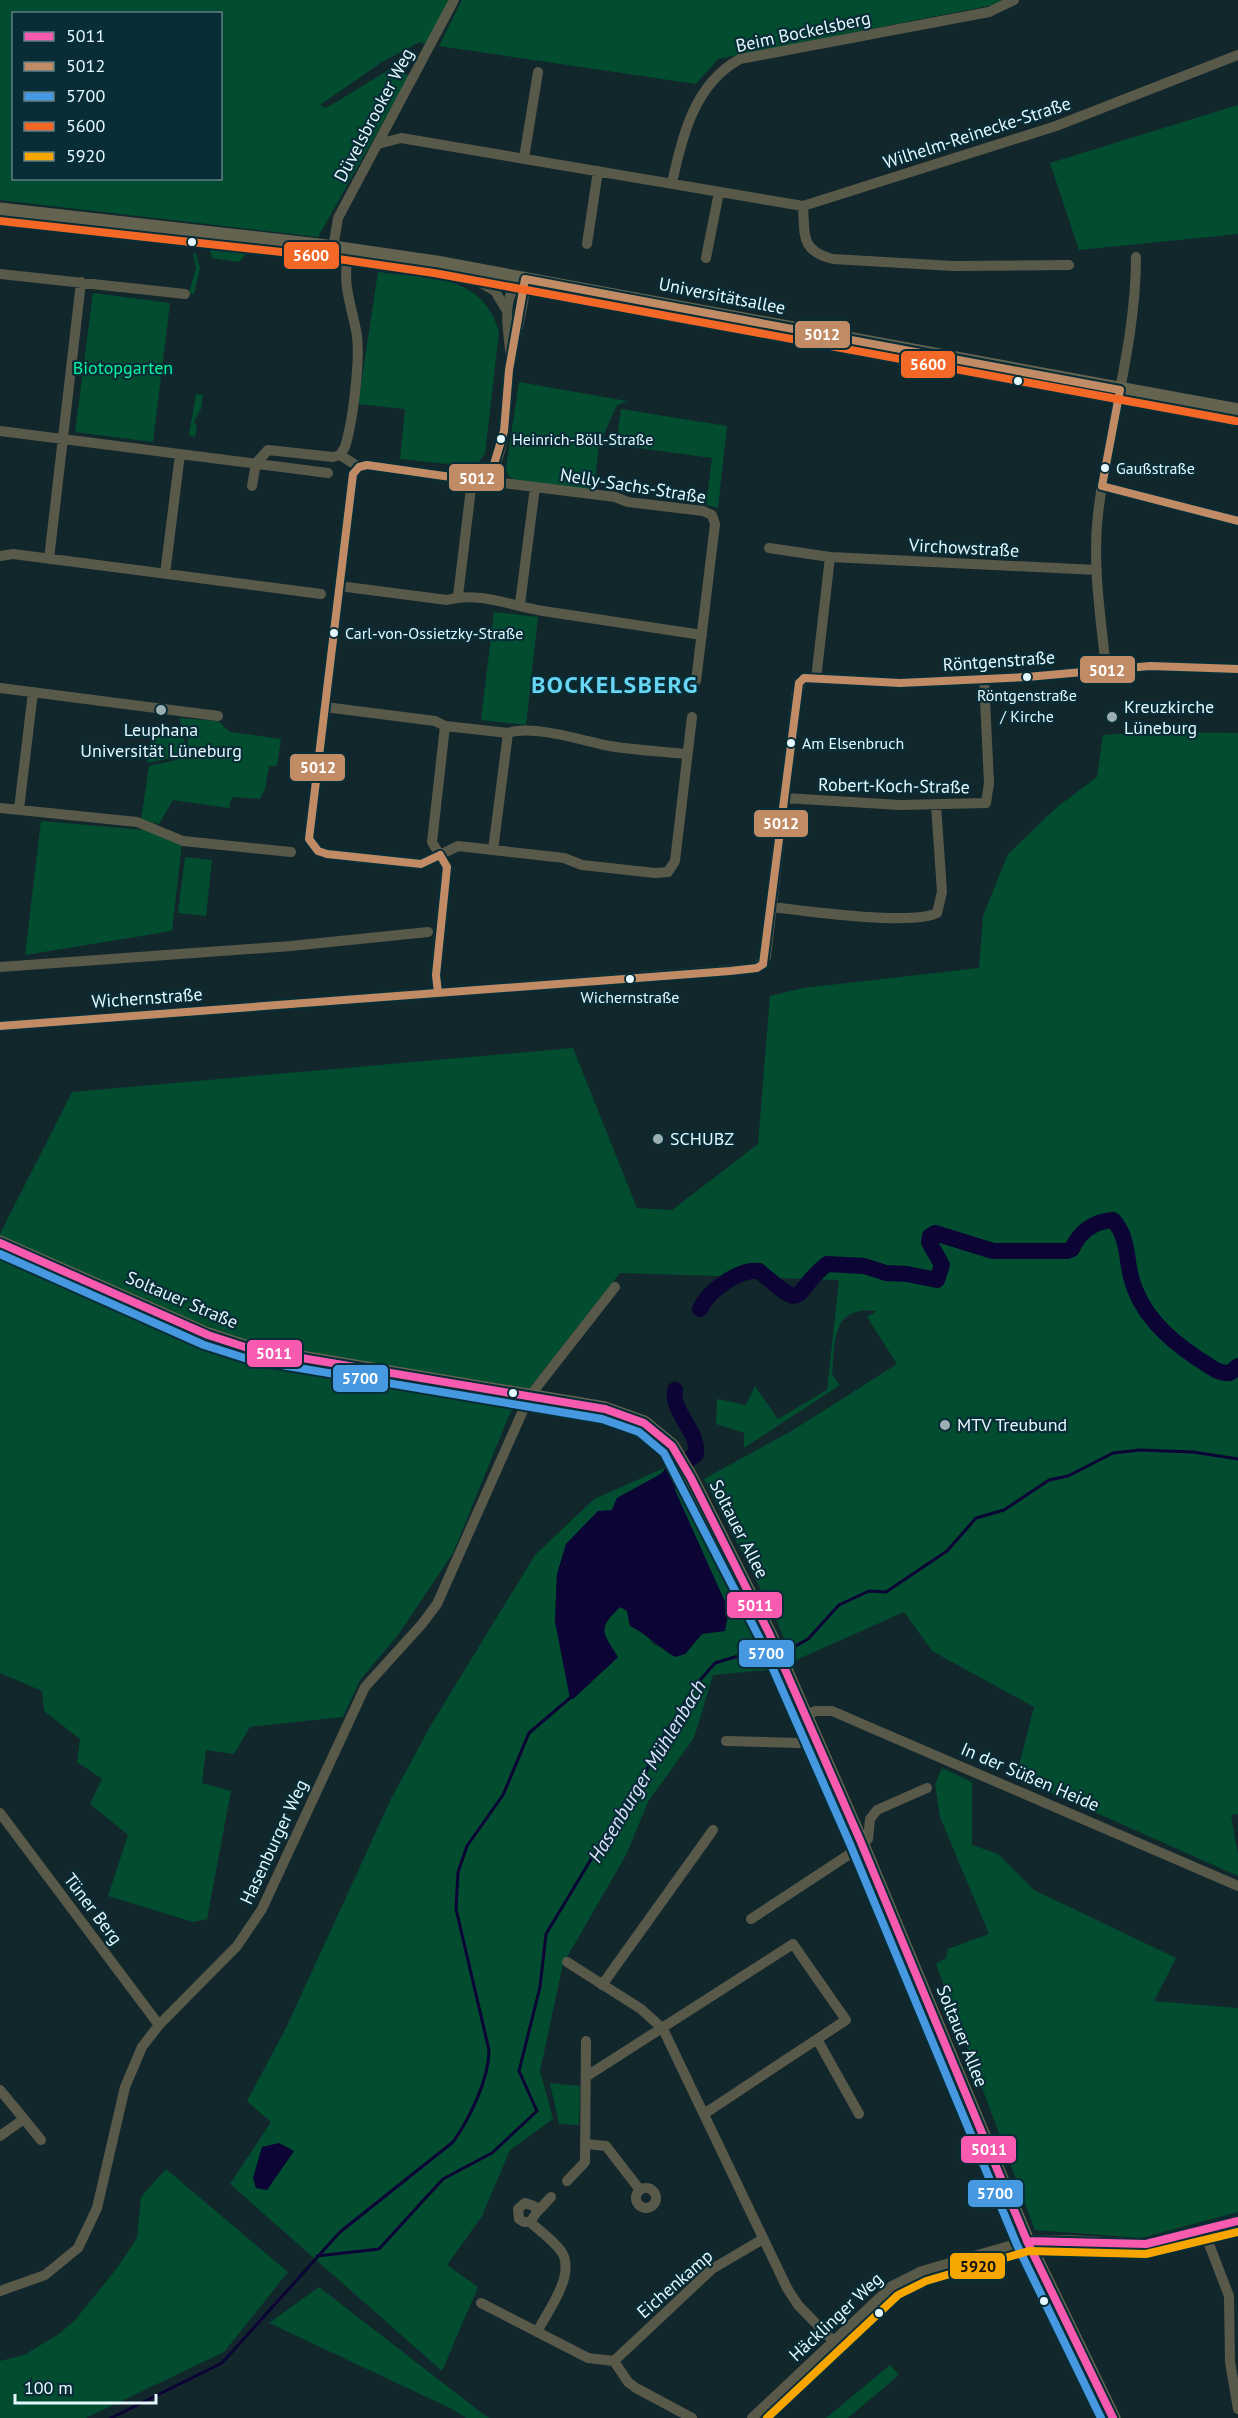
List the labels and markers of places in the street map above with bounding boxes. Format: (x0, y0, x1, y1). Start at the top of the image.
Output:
unlabelled marker (186, 236, 198, 248)
unlabelled marker (1012, 375, 1024, 387)
place label: Heinrich-Böll-Straße (512, 429, 653, 449)
marker: Heinrich-Böll-Straße (495, 433, 507, 445)
place label: Gaußstraße (1116, 458, 1195, 478)
marker: Gaußstraße (1099, 462, 1111, 474)
place label: Carl-von-Ossietzky-Straße (345, 623, 523, 643)
marker: Carl-von-Ossietzky-Straße (328, 627, 340, 639)
marker: Röntgenstraße / Kirche (1021, 671, 1033, 683)
place label: Röntgenstraße / Kirche (977, 685, 1077, 726)
place label: Kreuzkirche Lüneburg (1124, 695, 1214, 739)
marker: Leuphana Universität Lüneburg (154, 703, 168, 717)
marker: Kreuzkirche Lüneburg (1105, 710, 1119, 724)
place label: Leuphana Universität Lüneburg (80, 718, 242, 762)
place label: Am Elsenbruch (802, 733, 904, 753)
marker: Am Elsenbruch (785, 737, 797, 749)
marker: Wichernstraße (624, 973, 636, 985)
place label: Wichernstraße (581, 987, 679, 1007)
place label: SCHUBZ (670, 1127, 734, 1150)
marker: SCHUBZ (651, 1132, 665, 1146)
unlabelled marker (507, 1387, 519, 1399)
place label: MTV Treubund (957, 1413, 1067, 1436)
marker: MTV Treubund (938, 1418, 952, 1432)
unlabelled marker (1038, 2295, 1050, 2307)
unlabelled marker (873, 2307, 885, 2319)

